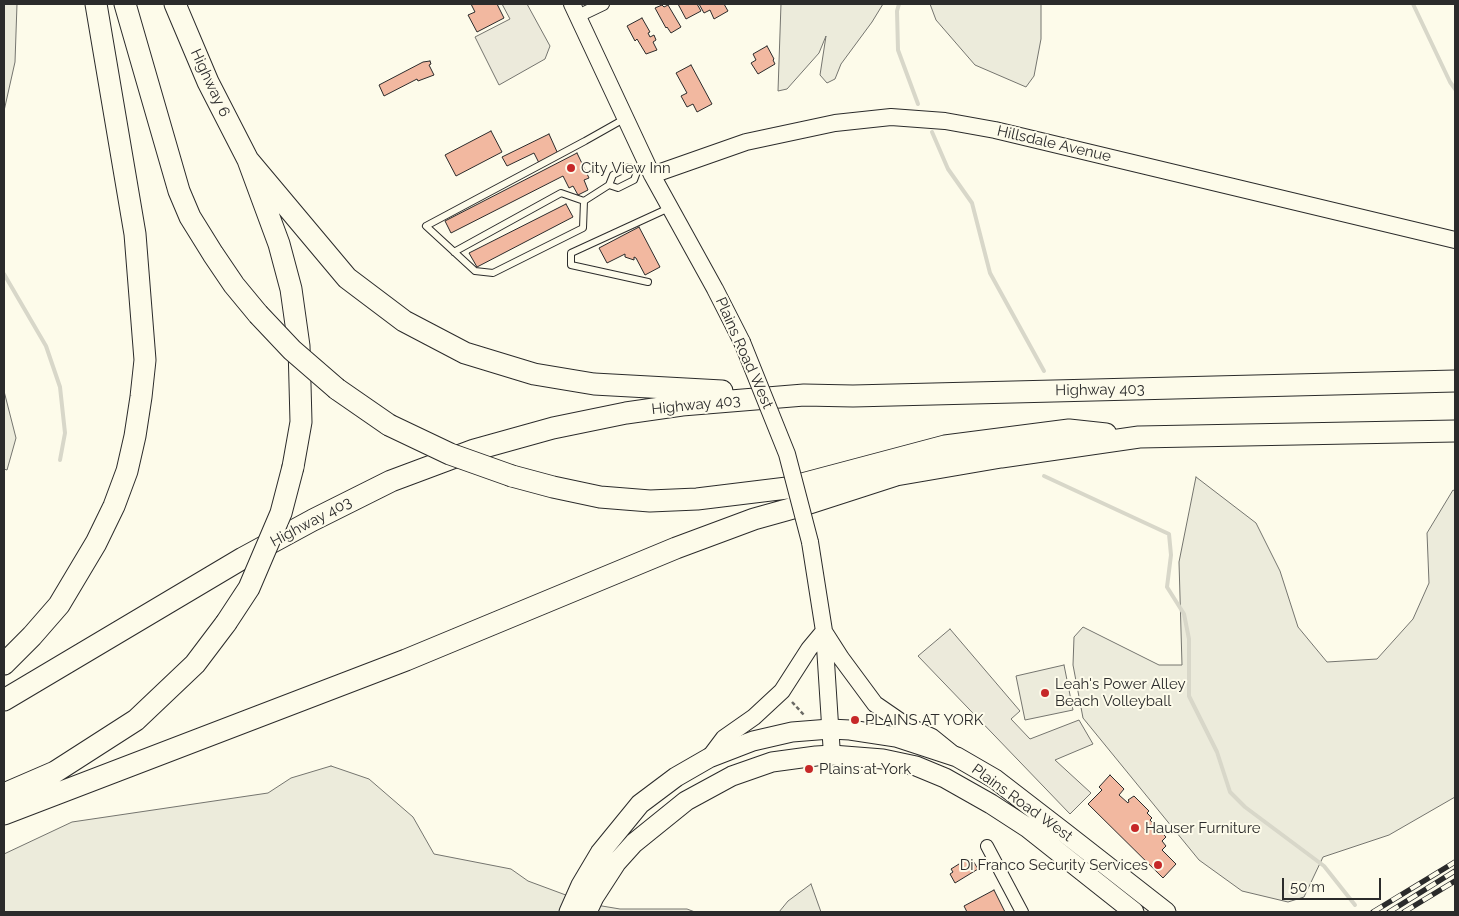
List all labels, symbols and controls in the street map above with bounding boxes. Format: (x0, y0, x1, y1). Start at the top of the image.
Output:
street label: Highway 6 (186, 46, 234, 120)
street label: Hillsdale Avenue (995, 122, 1113, 166)
place label: City View Inn (581, 159, 671, 177)
marker: City View Inn (565, 162, 577, 174)
street label: Plains Road West (711, 294, 777, 412)
street label: Highway 403 (1055, 380, 1145, 400)
street label: Highway 403 (651, 391, 741, 419)
street label: Highway 403 (267, 493, 355, 551)
place label: Leah's Power Alley Beach Volleyball (1055, 675, 1186, 710)
marker: Leah's Power Alley Beach Volleyball (1039, 687, 1051, 699)
place label: PLAINS AT YORK (865, 711, 983, 729)
marker: PLAINS AT YORK (849, 714, 861, 726)
place label: Plains at York (819, 760, 911, 778)
street label: Plains Road West (968, 760, 1076, 846)
marker: Plains at York (803, 763, 815, 775)
place label: Hauser Furniture (1145, 819, 1261, 837)
marker: Hauser Furniture (1129, 822, 1141, 834)
place label: Di Franco Security Services (960, 856, 1148, 874)
marker: Di Franco Security Services (1152, 859, 1164, 871)
scale bar (1284, 868, 1383, 900)
text: 50 m (1290, 878, 1325, 896)

